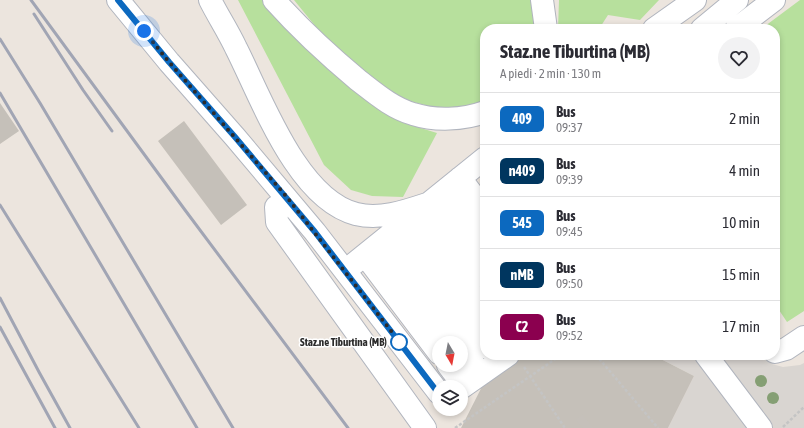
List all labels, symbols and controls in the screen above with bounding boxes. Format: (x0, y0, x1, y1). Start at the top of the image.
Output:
your location (134, 21, 154, 41)
button: heart (718, 37, 760, 79)
text: Staz.ne Tiburtina (MB) (500, 40, 650, 62)
text: A piedi · 2 min · 130 m (500, 66, 601, 81)
text: Bus (556, 103, 576, 120)
text: 2 min (729, 110, 760, 127)
text: 409 (512, 111, 532, 127)
text: 09:37 (556, 120, 583, 135)
text: Bus (556, 155, 576, 172)
text: 4 min (729, 162, 760, 179)
text: n409 (509, 163, 535, 179)
text: 09:39 (556, 172, 583, 187)
text: Bus (556, 207, 576, 224)
text: 10 min (722, 214, 760, 231)
text: 545 (512, 215, 532, 231)
text: 09:45 (556, 224, 583, 239)
text: Bus (556, 259, 576, 276)
text: 15 min (722, 266, 760, 283)
text: nMB (511, 267, 533, 283)
text: 09:50 (556, 276, 583, 291)
text: Bus (556, 311, 576, 328)
text: 17 min (722, 318, 760, 335)
text: C2 (516, 319, 528, 335)
text: 09:52 (556, 328, 583, 343)
marker: Staz.ne Tiburtina (MB) (390, 333, 408, 351)
place label: Staz.ne Tiburtina (MB) (300, 336, 387, 348)
north arrow (432, 336, 468, 372)
map controls (432, 336, 468, 416)
button: layers (432, 380, 468, 416)

